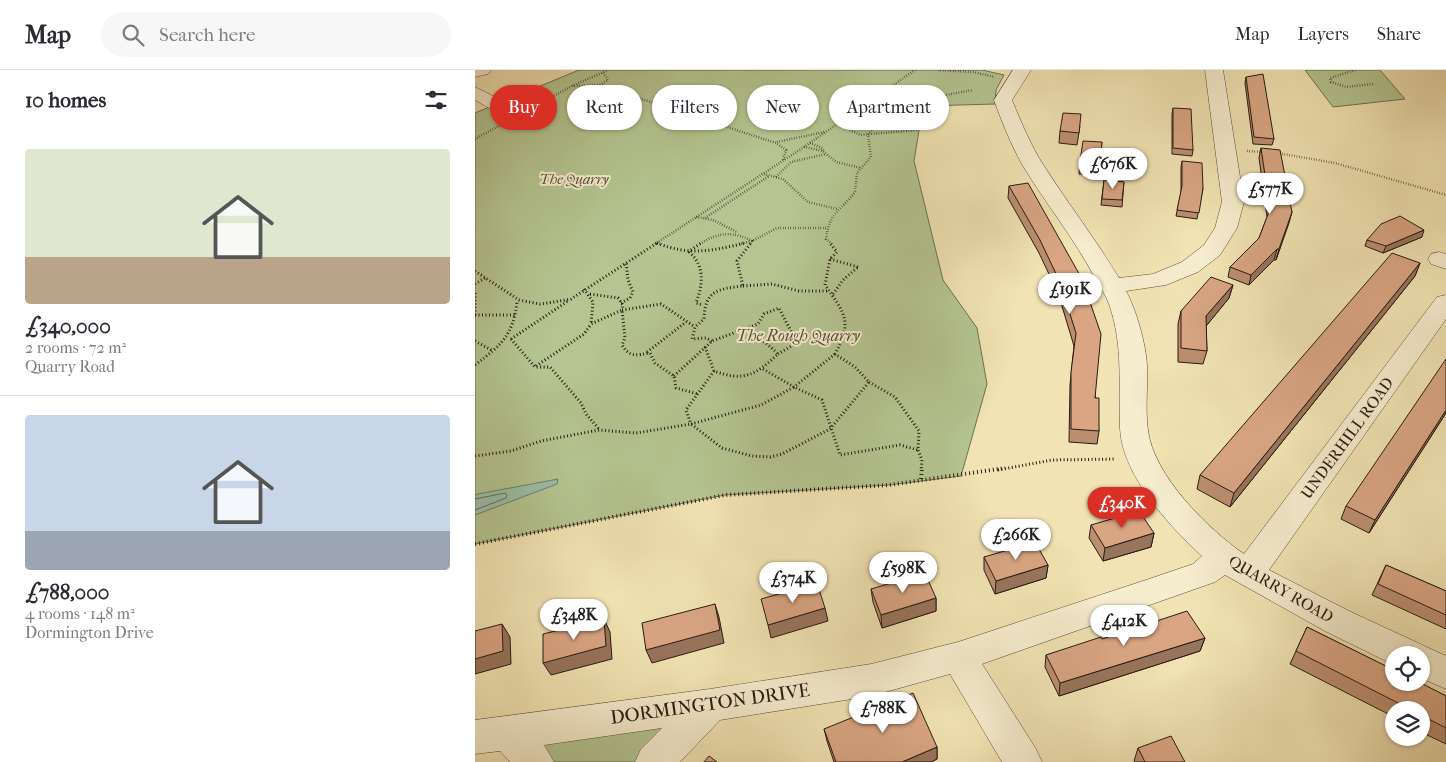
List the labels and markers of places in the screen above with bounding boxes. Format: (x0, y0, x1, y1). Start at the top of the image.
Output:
pin: £676K (1078, 148, 1148, 190)
pin: £577K (1235, 172, 1305, 215)
pin: £191K (1035, 272, 1105, 315)
pin: £340K (1087, 486, 1157, 529)
pin: £266K (981, 518, 1051, 561)
pin: £598K (868, 552, 938, 594)
pin: £374K (758, 562, 828, 604)
pin: £348K (539, 598, 609, 641)
pin: £412K (1089, 604, 1159, 647)
pin: £788K (848, 692, 918, 734)

